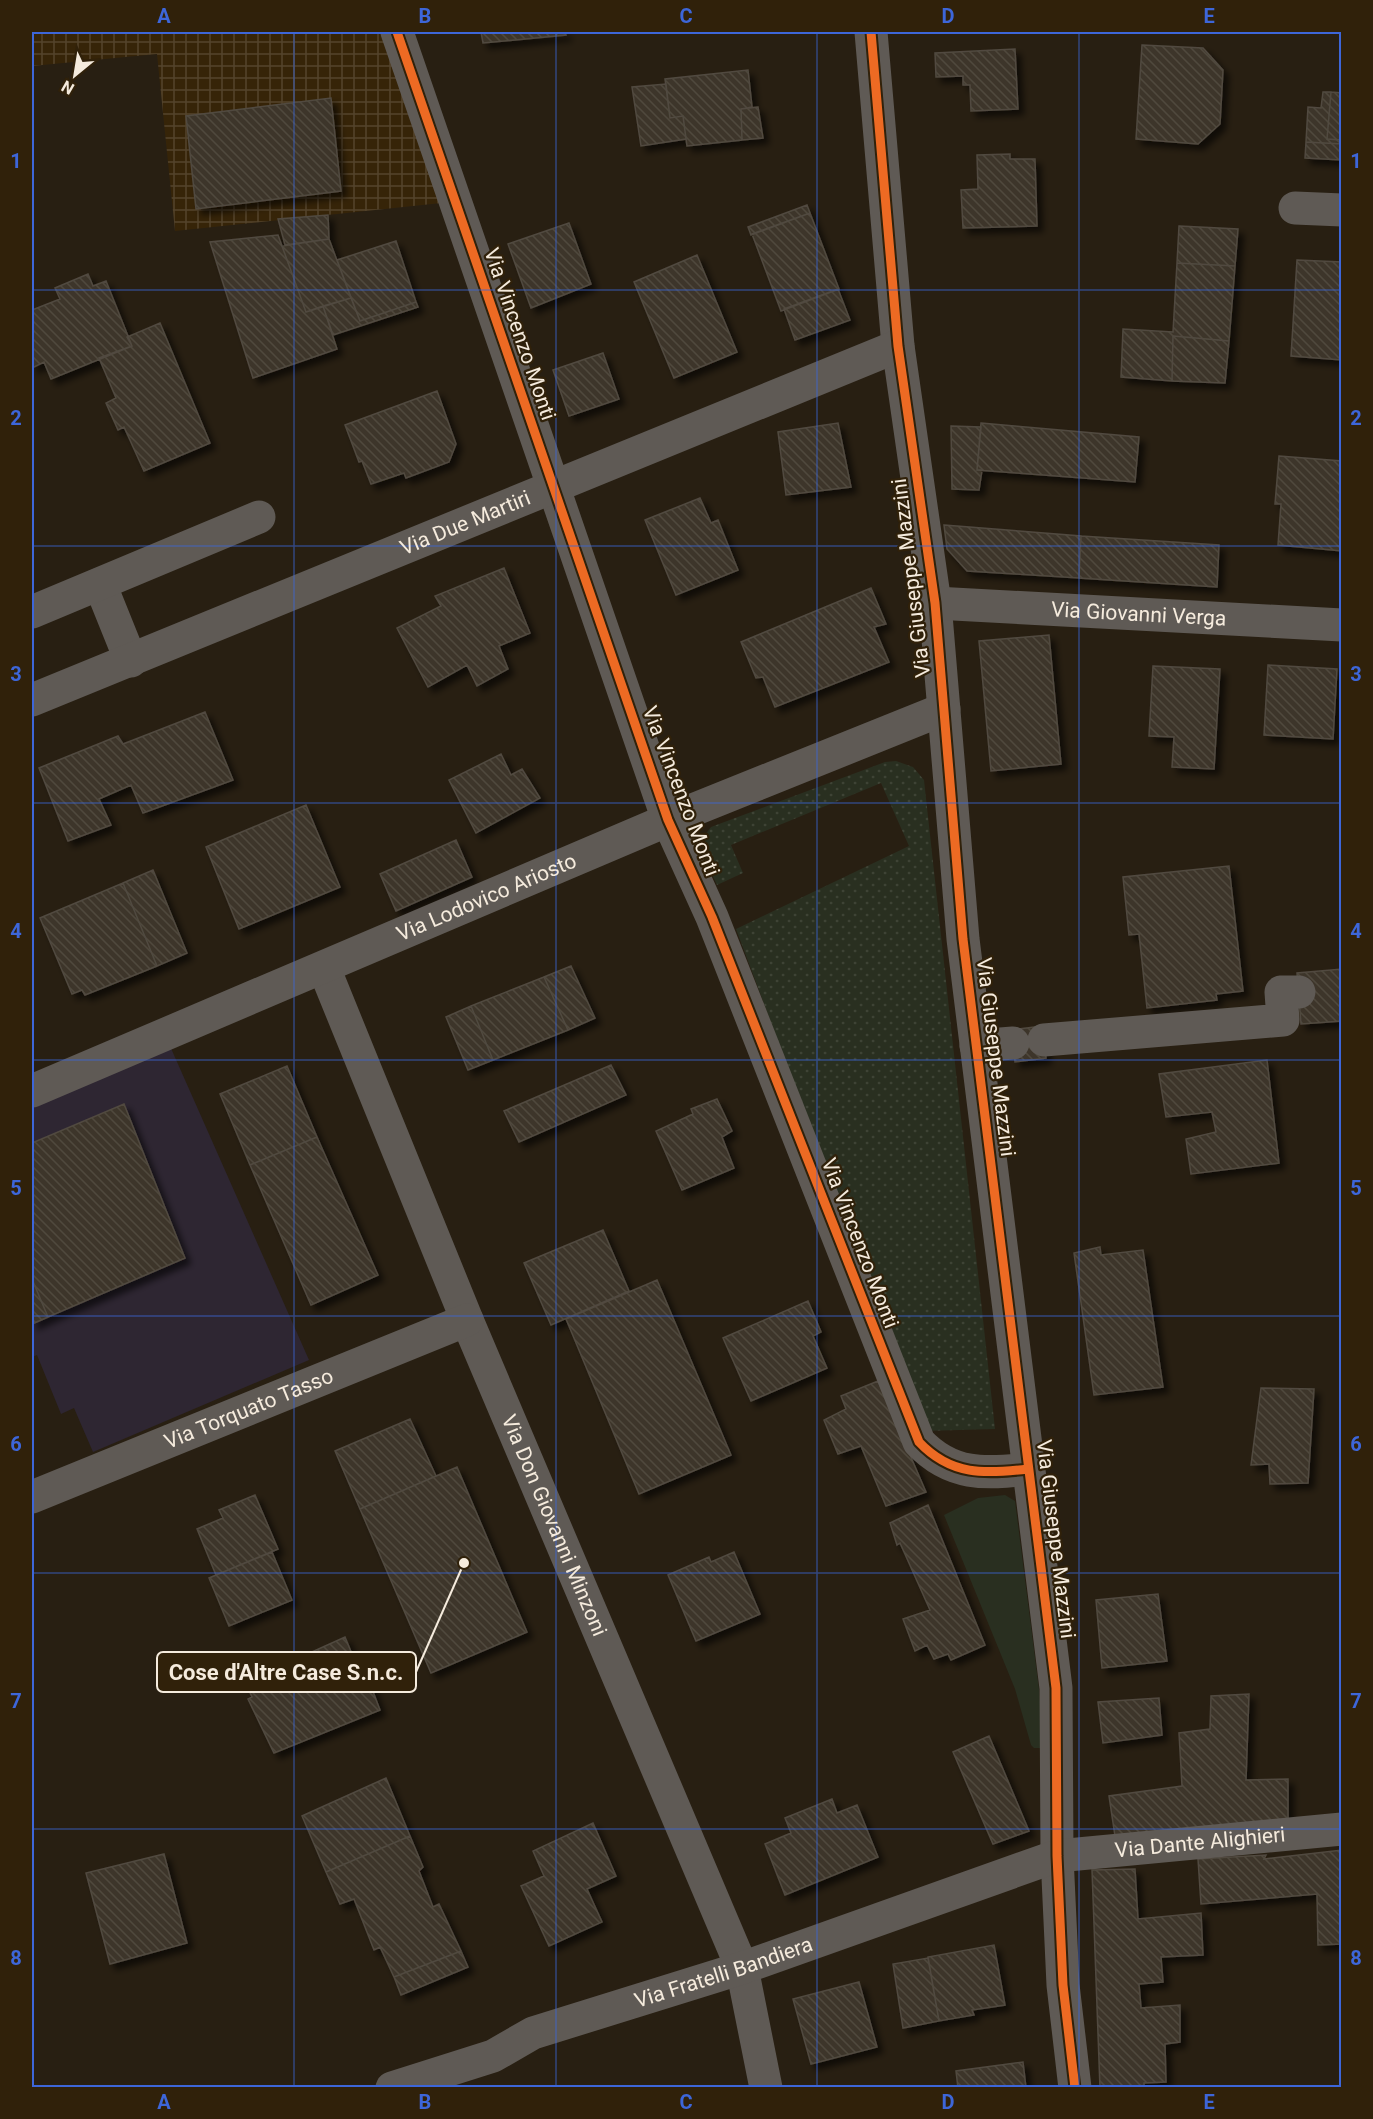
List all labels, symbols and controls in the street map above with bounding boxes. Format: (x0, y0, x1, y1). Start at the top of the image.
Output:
text: A (157, 4, 171, 28)
text: B (419, 4, 431, 28)
text: C (679, 4, 693, 28)
text: D (942, 4, 955, 28)
text: E (1203, 4, 1215, 28)
north arrow (45, 45, 105, 105)
text: N (58, 77, 77, 99)
text: 1 (10, 149, 22, 173)
text: 1 (1350, 149, 1362, 173)
street label: Via Vincenzo Monti (479, 245, 561, 423)
text: 2 (10, 406, 22, 430)
text: 2 (1350, 406, 1362, 430)
street label: Via Giuseppe Mazzini (887, 477, 935, 679)
street label: Via Due Martiri (397, 486, 534, 560)
street label: Via Giovanni Verga (1050, 597, 1227, 631)
text: 3 (10, 662, 22, 686)
text: 3 (1350, 662, 1362, 686)
street label: Via Vincenzo Monti (638, 703, 724, 879)
street label: Via Lodovico Ariosto (393, 848, 580, 946)
text: 4 (10, 919, 22, 943)
text: 4 (1350, 919, 1362, 943)
street label: Via Giuseppe Mazzini (972, 956, 1020, 1158)
street label: Via Vincenzo Monti (817, 1155, 903, 1331)
text: 5 (10, 1176, 22, 1200)
text: 5 (1350, 1176, 1362, 1200)
street label: Via Torquato Tasso (161, 1364, 337, 1454)
street label: Via Don Giovanni Minzoni (497, 1411, 612, 1640)
text: 6 (10, 1432, 22, 1456)
text: 6 (1350, 1432, 1362, 1456)
street label: Via Giuseppe Mazzini (1032, 1438, 1080, 1640)
callout: Cose d'Altre Case S.n.c. (157, 1652, 416, 1692)
text: Cose d'Altre Case S.n.c. (169, 1660, 403, 1685)
text: 7 (10, 1689, 22, 1713)
text: 7 (1350, 1689, 1362, 1713)
street label: Via Dante Alighieri (1114, 1822, 1286, 1862)
street label: Via Fratelli Bandiera (632, 1932, 816, 2013)
text: 8 (10, 1946, 22, 1970)
text: 8 (1350, 1946, 1362, 1970)
text: A (157, 2090, 171, 2114)
text: B (419, 2090, 431, 2114)
text: C (679, 2090, 693, 2114)
text: D (942, 2090, 955, 2114)
text: E (1203, 2090, 1215, 2114)

